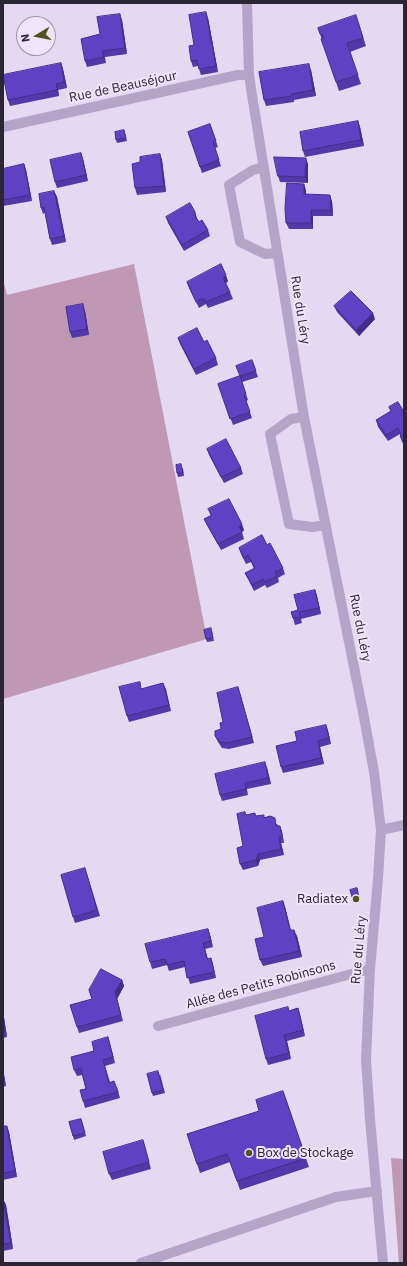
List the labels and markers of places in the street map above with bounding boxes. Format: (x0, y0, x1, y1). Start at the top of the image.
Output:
place label: Radiatex (297, 891, 348, 907)
marker: Radiatex (351, 894, 361, 904)
place label: Box de Stockage (257, 1145, 354, 1161)
marker: Box de Stockage (244, 1148, 254, 1158)

